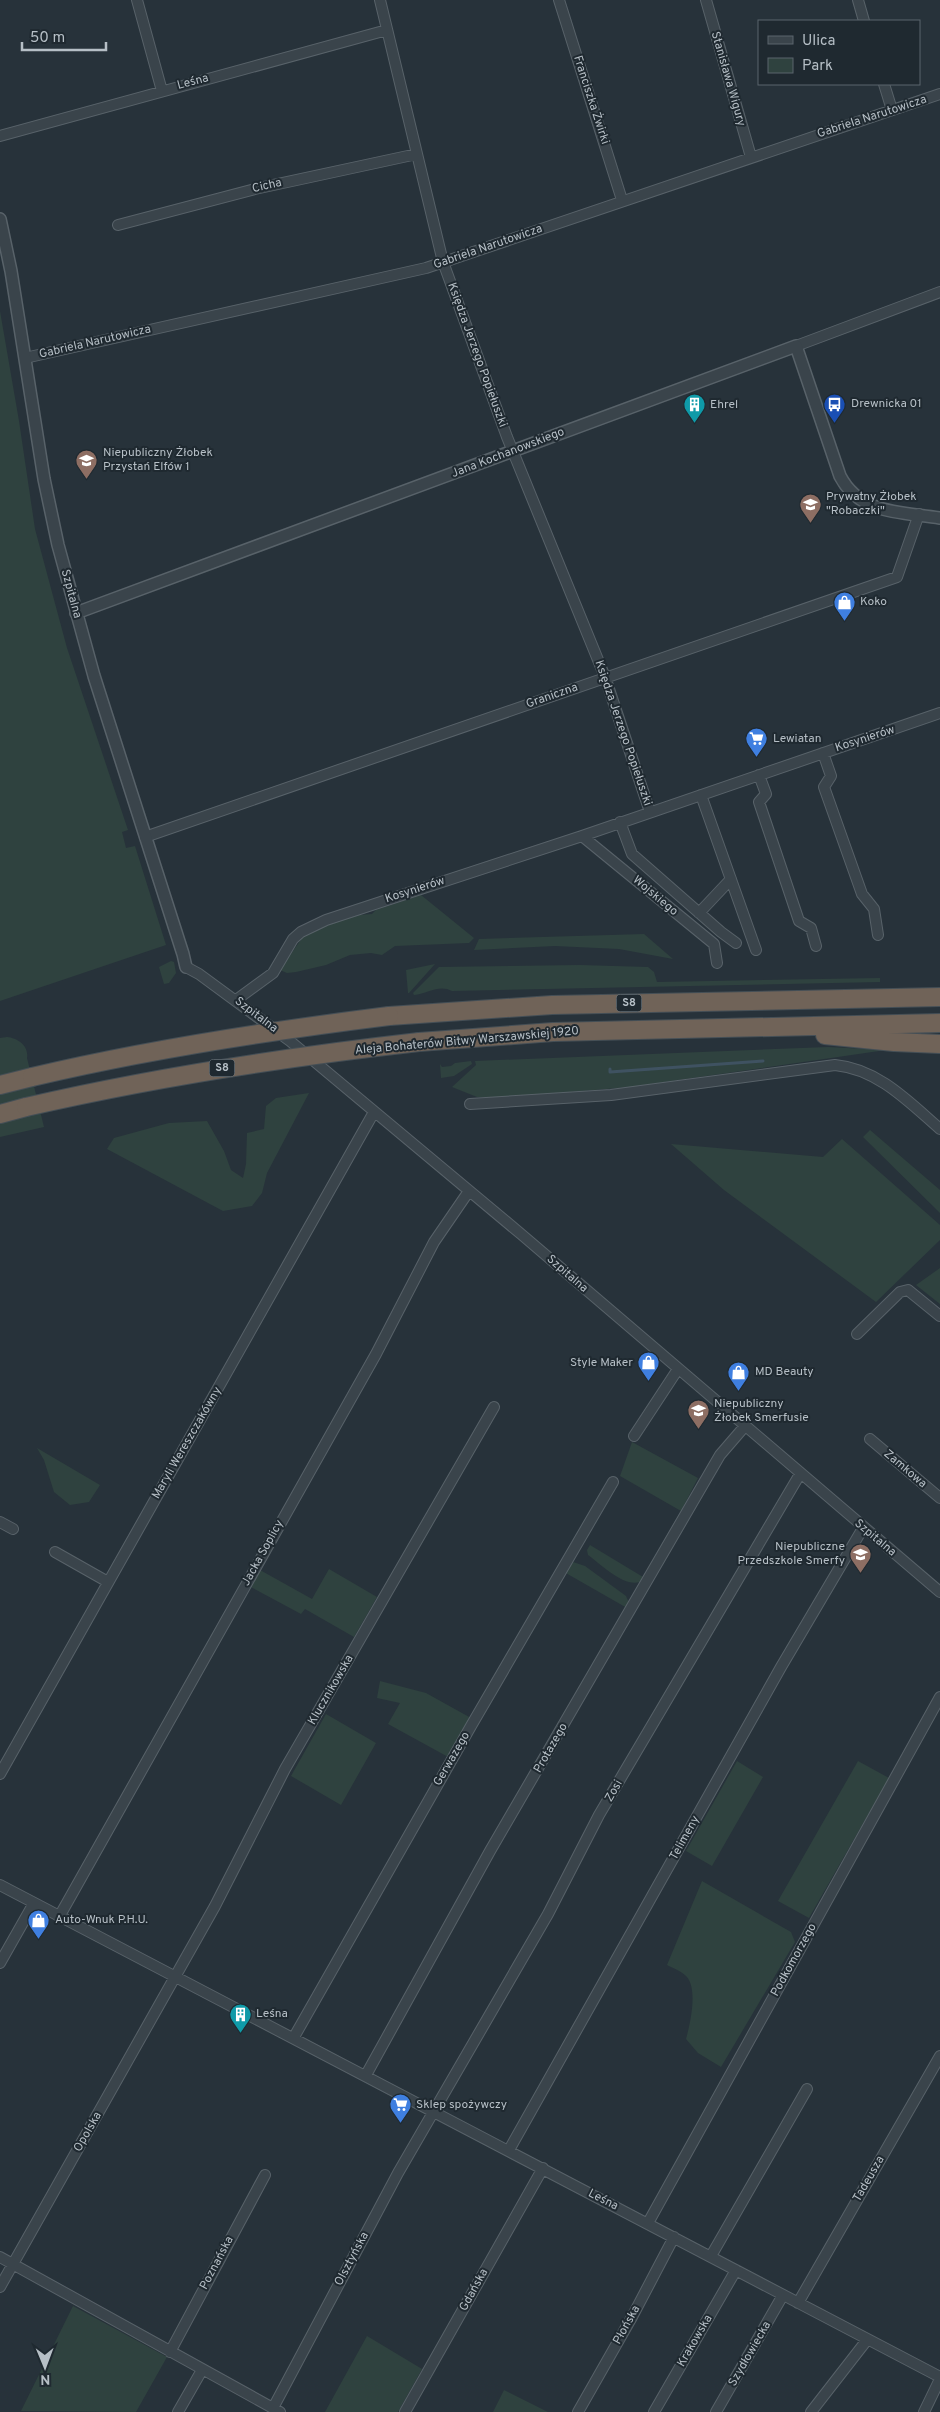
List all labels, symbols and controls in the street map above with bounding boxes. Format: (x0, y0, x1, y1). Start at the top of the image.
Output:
scale bar (22, 20, 106, 52)
legend (758, 20, 920, 85)
text: 50 m (30, 29, 65, 48)
street label: Stanisława Wigury (707, 30, 749, 128)
text: Ulica (802, 32, 835, 51)
street label: Franciszka Żwirki (569, 54, 613, 146)
text: Park (802, 57, 833, 76)
street label: Leśna (176, 70, 210, 94)
street label: Gabriela Narutowicza (815, 92, 929, 142)
street label: Cicha (251, 175, 283, 197)
street label: Gabriela Narutowicza (431, 221, 545, 273)
street label: Księdza Jerzego Popiełuszki (443, 280, 511, 430)
street label: Gabriela Narutowicza (37, 321, 153, 363)
bus stop icon: Drewnicka 01 (823, 392, 847, 423)
building icon: Ehrel (682, 393, 706, 424)
place label: Drewnicka 01 (851, 396, 922, 412)
place label: Ehrel (710, 397, 738, 413)
street label: Jana Kochanowskiego (449, 424, 567, 482)
place label: Niepubliczny Żłobek Przystań Elfów 1 (103, 445, 213, 475)
school or university icon: Niepubliczny Żłobek Przystań Elfów 1 (75, 448, 99, 479)
place label: Prywatny Żłobek "Robaczki" (826, 489, 917, 519)
school or university icon: Prywatny Żłobek "Robaczki" (798, 492, 822, 523)
street label: Szpitalna (57, 568, 85, 620)
shop icon: Koko (832, 590, 856, 621)
place label: Koko (860, 594, 887, 610)
street label: Księdza Jerzego Popiełuszki (591, 658, 655, 808)
street label: Graniczna (524, 680, 580, 712)
street label: Kosynierów (833, 722, 897, 756)
supermarket icon: Lewiatan (745, 727, 769, 758)
place label: Lewiatan (773, 731, 821, 747)
street label: Wojskiego (629, 872, 681, 920)
street label: Kosynierów (383, 873, 447, 907)
street label: Szpitalna (231, 994, 281, 1036)
road number: S8 (616, 994, 642, 1011)
street label: Aleja Bohaterów Bitwy Warszawskiej 1920 (354, 1023, 580, 1059)
road number: S8 (210, 1060, 234, 1076)
street label: Szpitalna (543, 1252, 591, 1296)
shop icon: Style Maker (637, 1351, 661, 1382)
place label: Style Maker (570, 1355, 633, 1371)
shop icon: MD Beauty (727, 1360, 751, 1391)
place label: MD Beauty (755, 1364, 814, 1380)
street label: Maryli Wereszczakówny (148, 1384, 226, 1502)
place label: Niepubliczny Żłobek Smerfusie (714, 1396, 809, 1426)
school or university icon: Niepubliczny Żłobek Smerfusie (686, 1399, 710, 1430)
street label: Zamkowa (880, 1446, 930, 1492)
street label: Szpitalna (851, 1516, 899, 1560)
street label: Jacka Soplicy (238, 1517, 288, 1589)
place label: Niepubliczne Przedszkole Smerfy (737, 1539, 845, 1569)
school or university icon: Niepubliczne Przedszkole Smerfy (849, 1542, 873, 1573)
street label: Klucznikowska (304, 1652, 358, 1728)
street label: Protazego (530, 1720, 572, 1776)
street label: Gerwazego (430, 1729, 474, 1789)
street label: Zosi (601, 1777, 627, 1805)
street label: Telimeny (666, 1813, 704, 1863)
shop icon: Auto-Wnuk P.H.U. (27, 1908, 51, 1939)
place label: Auto-Wnuk P.H.U. (55, 1912, 148, 1928)
street label: Podkomorzego (767, 1920, 821, 1999)
building icon: Leśna (228, 2002, 252, 2033)
place label: Leśna (256, 2006, 288, 2022)
supermarket icon: Sklep spożywczy (388, 2093, 412, 2124)
place label: Sklep spożywczy (416, 2097, 507, 2113)
street label: Opolska (70, 2109, 106, 2155)
street label: Tadeusza (849, 2153, 889, 2205)
street label: Leśna (585, 2186, 621, 2214)
street label: Olsztyńska (331, 2229, 373, 2289)
street label: Poznańska (196, 2234, 238, 2292)
street label: Gdańska (456, 2266, 492, 2314)
street label: Płońska (610, 2303, 644, 2347)
street label: Krakowska (674, 2312, 716, 2370)
street label: Szydłowiecka (725, 2319, 775, 2389)
north arrow (20, 2342, 70, 2392)
text: N (40, 2370, 50, 2387)

